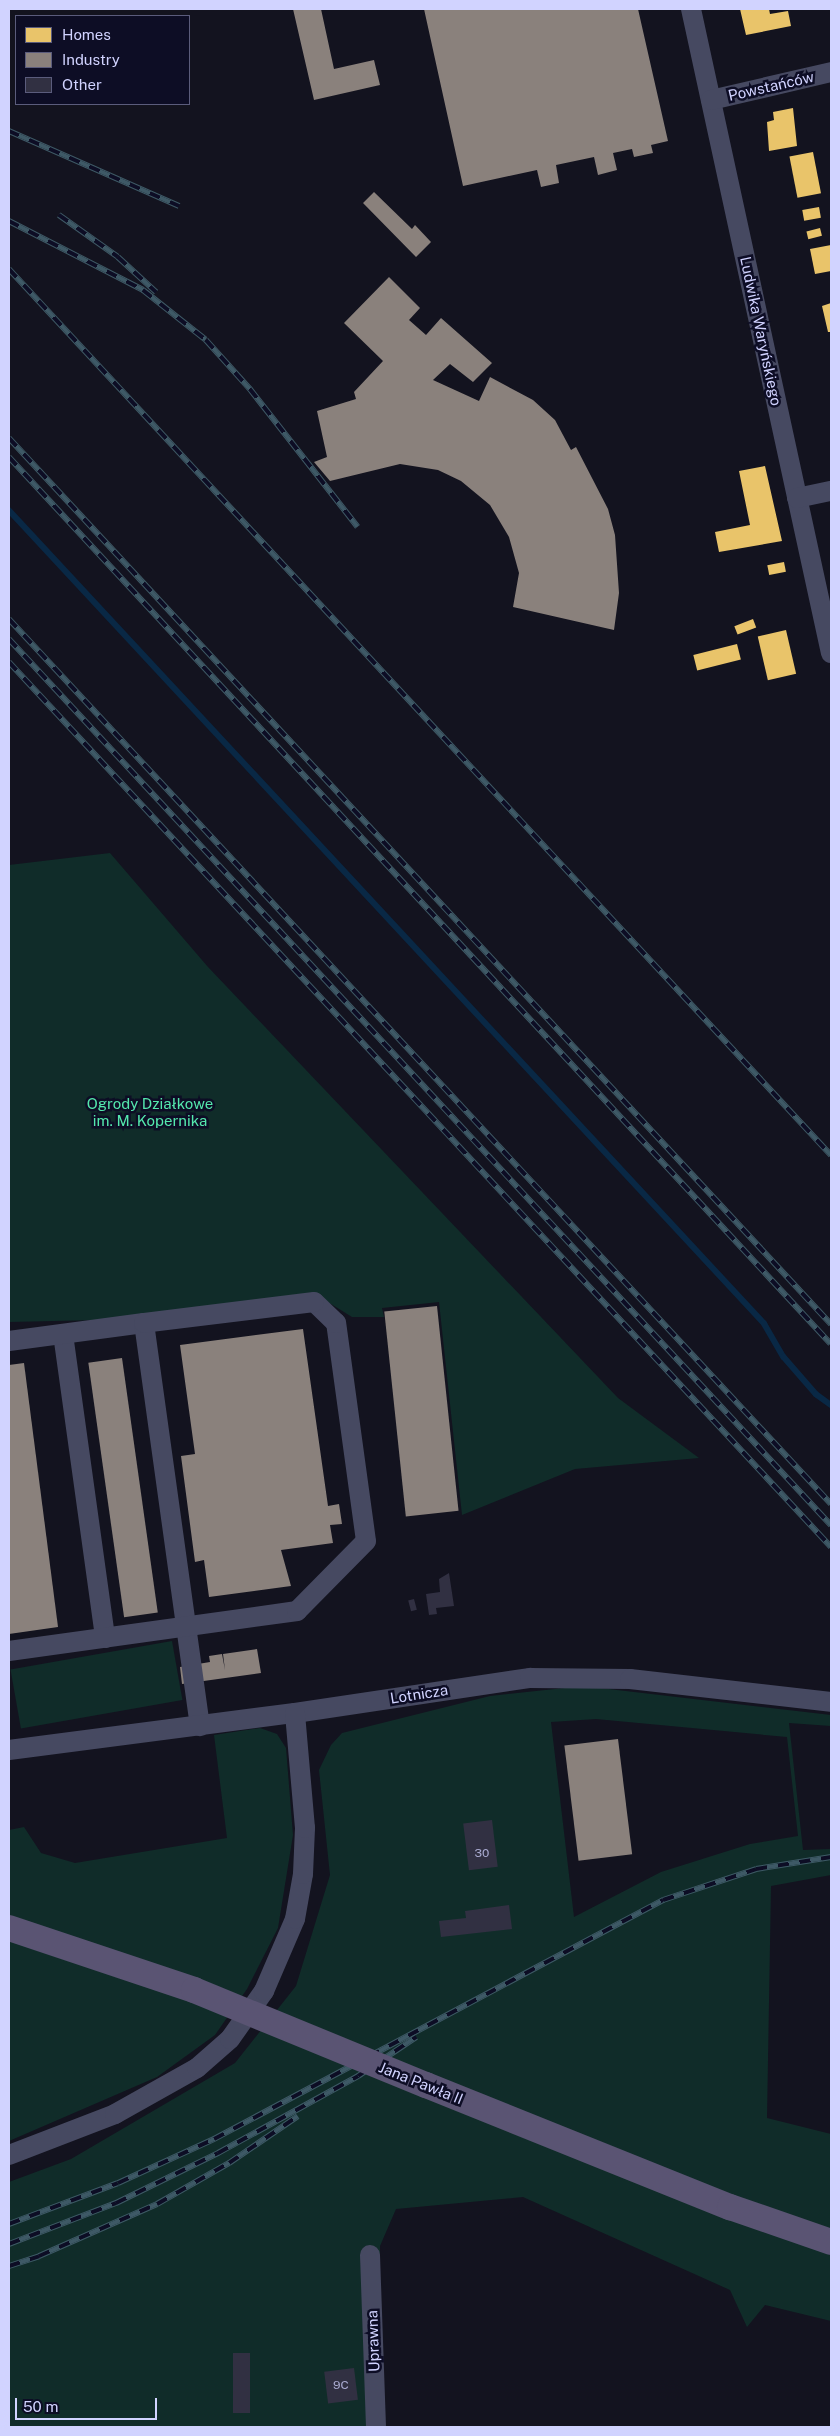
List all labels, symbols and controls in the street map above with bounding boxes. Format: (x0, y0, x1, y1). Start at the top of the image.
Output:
legend (15, 15, 190, 105)
text: Homes (62, 26, 111, 43)
text: Industry (62, 51, 120, 68)
street label: Powstańców (726, 67, 816, 105)
text: Other (62, 76, 102, 93)
street label: Ludwika Waryńskiego (736, 255, 786, 407)
park label: Ogrody Działkowe im. M. Kopernika (87, 1094, 213, 1129)
street label: Lotnicza (389, 1681, 449, 1707)
house number: 30 (475, 1847, 489, 1861)
street label: Jana Pawła II (376, 2058, 466, 2108)
street label: Uprawna (363, 2310, 383, 2372)
house number: 9C (333, 2379, 349, 2393)
scale bar (18, 2388, 160, 2420)
text: 50 m (23, 2398, 58, 2415)

